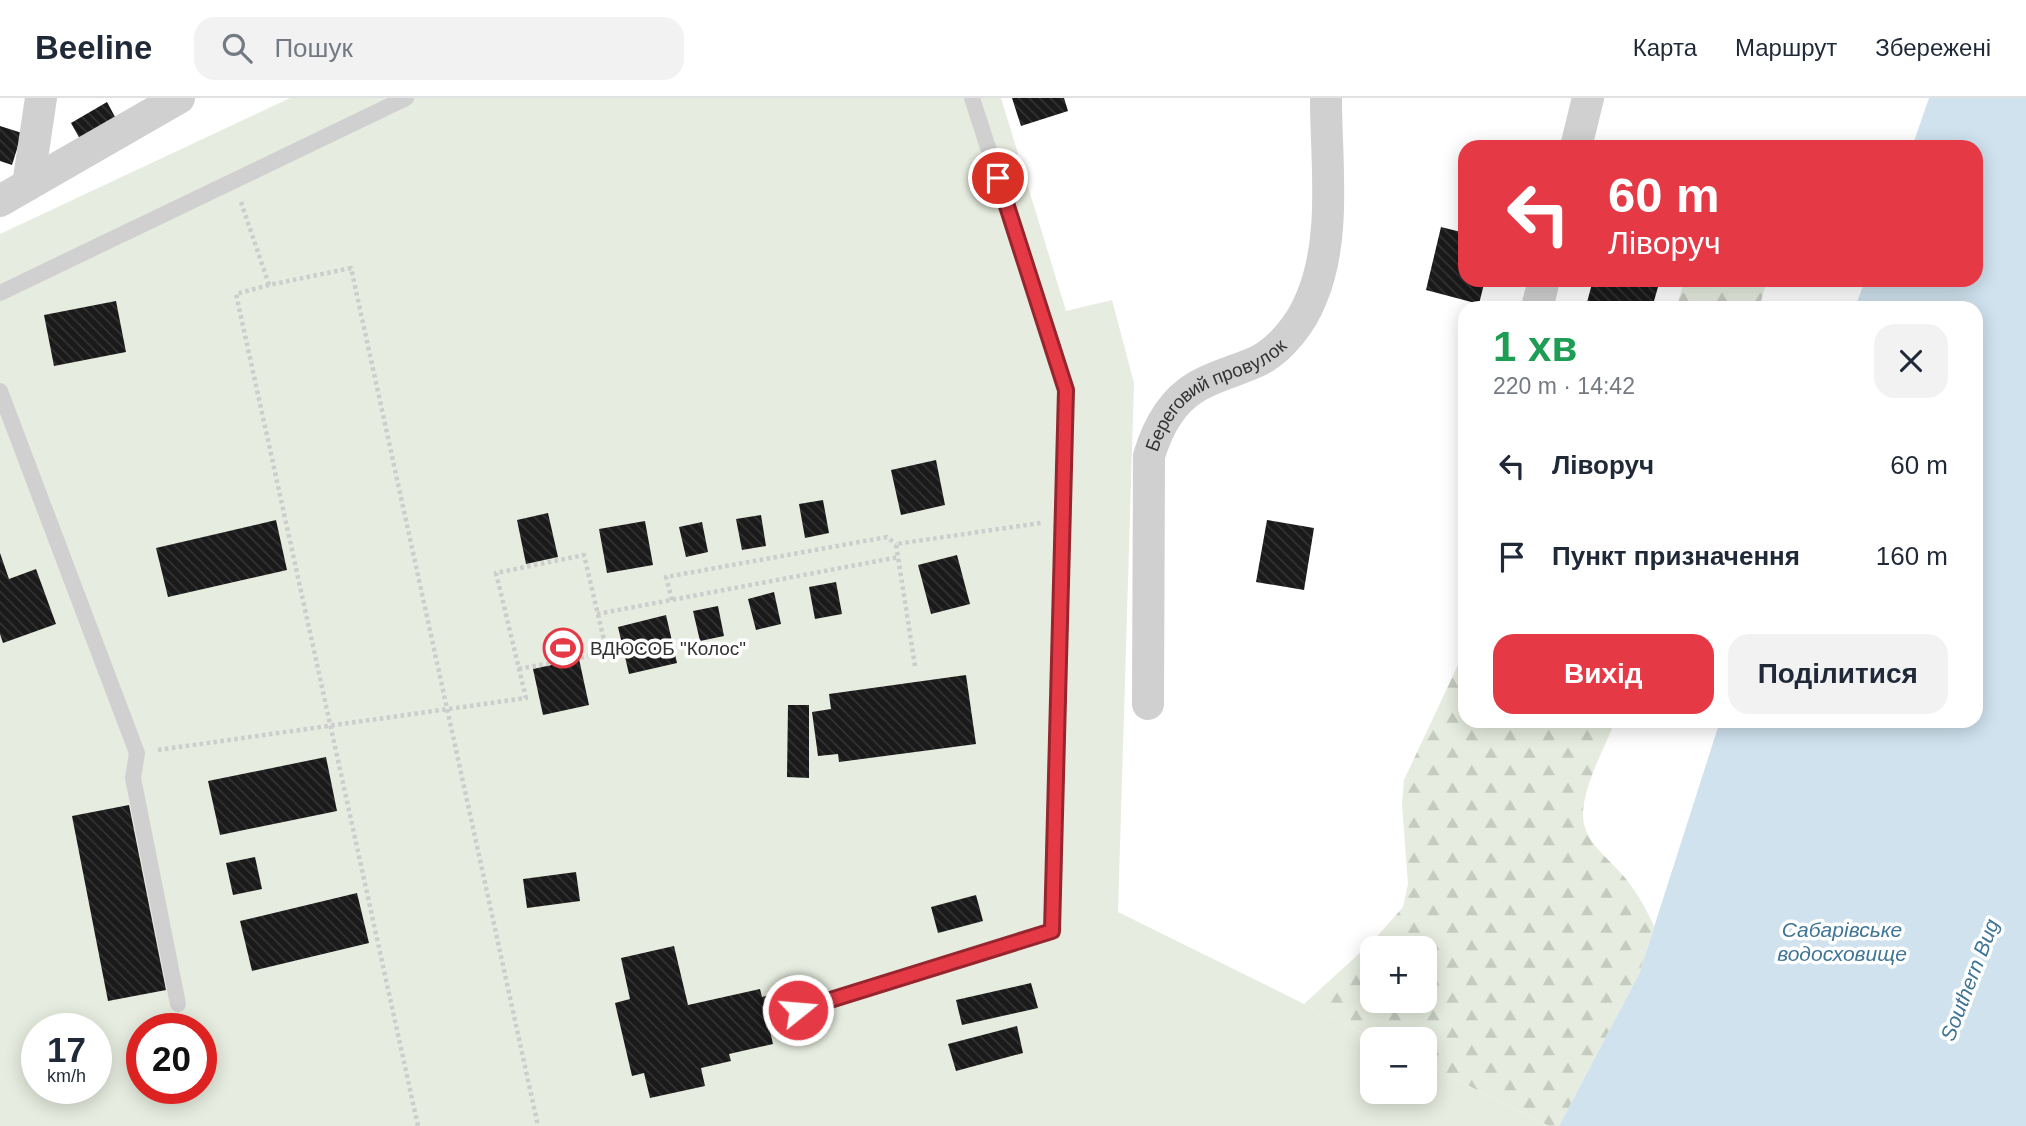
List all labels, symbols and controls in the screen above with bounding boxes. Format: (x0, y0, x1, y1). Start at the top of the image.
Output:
search box (194, 17, 684, 80)
text: Beeline (35, 29, 152, 66)
icon: search (218, 29, 256, 67)
text: Пошук (274, 33, 353, 63)
text: Карта (1633, 34, 1697, 61)
text: Маршрут (1735, 34, 1837, 61)
text: Збережені (1875, 34, 1991, 61)
pin (968, 148, 1028, 208)
icon: arrive (979, 159, 1017, 197)
icon: left (1493, 168, 1584, 259)
text: 60 m (1608, 168, 1720, 222)
text: Ліворуч (1608, 225, 1721, 261)
text: 1 хв (1493, 323, 1577, 370)
button: close (1874, 324, 1948, 398)
street label: Береговий провулок (1141, 334, 1291, 454)
text: 220 m · 14:42 (1493, 373, 1635, 399)
icon: left (1493, 447, 1531, 485)
text: Ліворуч (1552, 450, 1654, 480)
text: 60 m (1890, 450, 1948, 480)
icon: arrive (1493, 538, 1531, 576)
text: Пункт призначення (1552, 541, 1800, 571)
text: 160 m (1876, 541, 1948, 571)
sports icon: ВДЮСОБ "Колос" (542, 627, 584, 669)
button: Вихід (1493, 634, 1714, 714)
button: Поділитися (1728, 634, 1948, 714)
place label: ВДЮСОБ "Колос" (590, 638, 746, 659)
water label: Southern Bug (1936, 915, 2003, 1044)
water label: Сабарівське водосховище (1777, 918, 1907, 965)
map controls (1360, 936, 1437, 1104)
button: + (1360, 936, 1437, 1013)
position arrow (761, 973, 835, 1047)
speed limit sign: 20 (126, 1013, 217, 1104)
button: − (1360, 1027, 1437, 1104)
text: 17 (47, 1030, 86, 1069)
text: km/h (47, 1066, 86, 1086)

